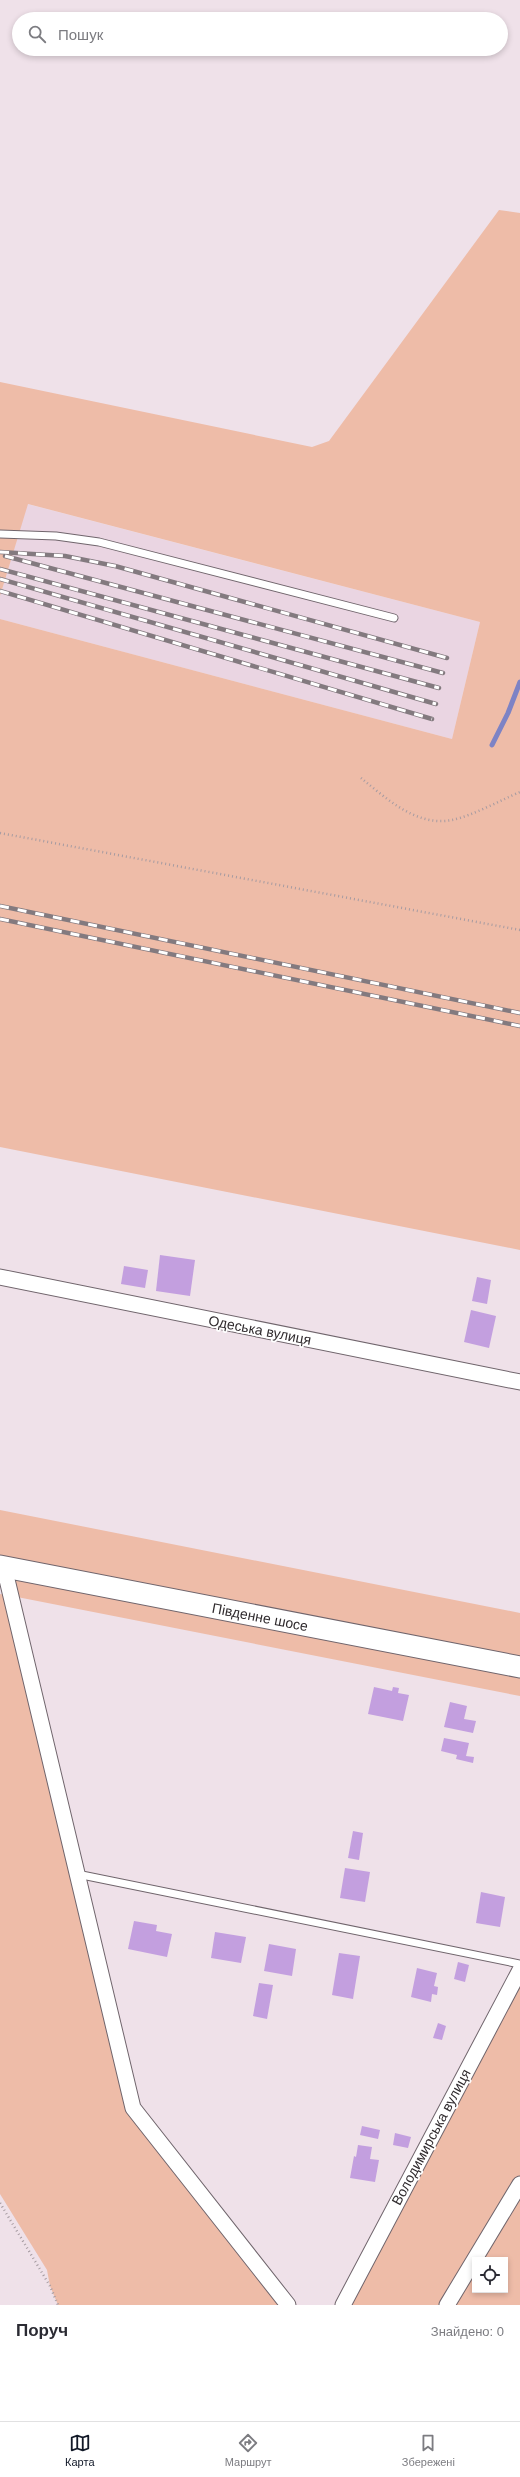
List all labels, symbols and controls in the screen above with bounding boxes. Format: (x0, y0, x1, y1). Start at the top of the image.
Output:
search box (12, 12, 508, 56)
icon: search (26, 23, 48, 45)
text: Пошук (58, 26, 103, 43)
street label: Одеська вулиця (207, 1312, 313, 1348)
street label: Південне шосе (211, 1600, 310, 1634)
street label: Володимирська вулиця (388, 2066, 474, 2208)
map controls (472, 2257, 508, 2293)
button: locate (472, 2257, 508, 2293)
text: Поруч (16, 2321, 68, 2340)
text: Знайдено: 0 (431, 2324, 504, 2339)
tab: Карта (65, 2432, 95, 2468)
tab: Маршрут (225, 2432, 272, 2468)
tab: Збережені (402, 2432, 455, 2468)

